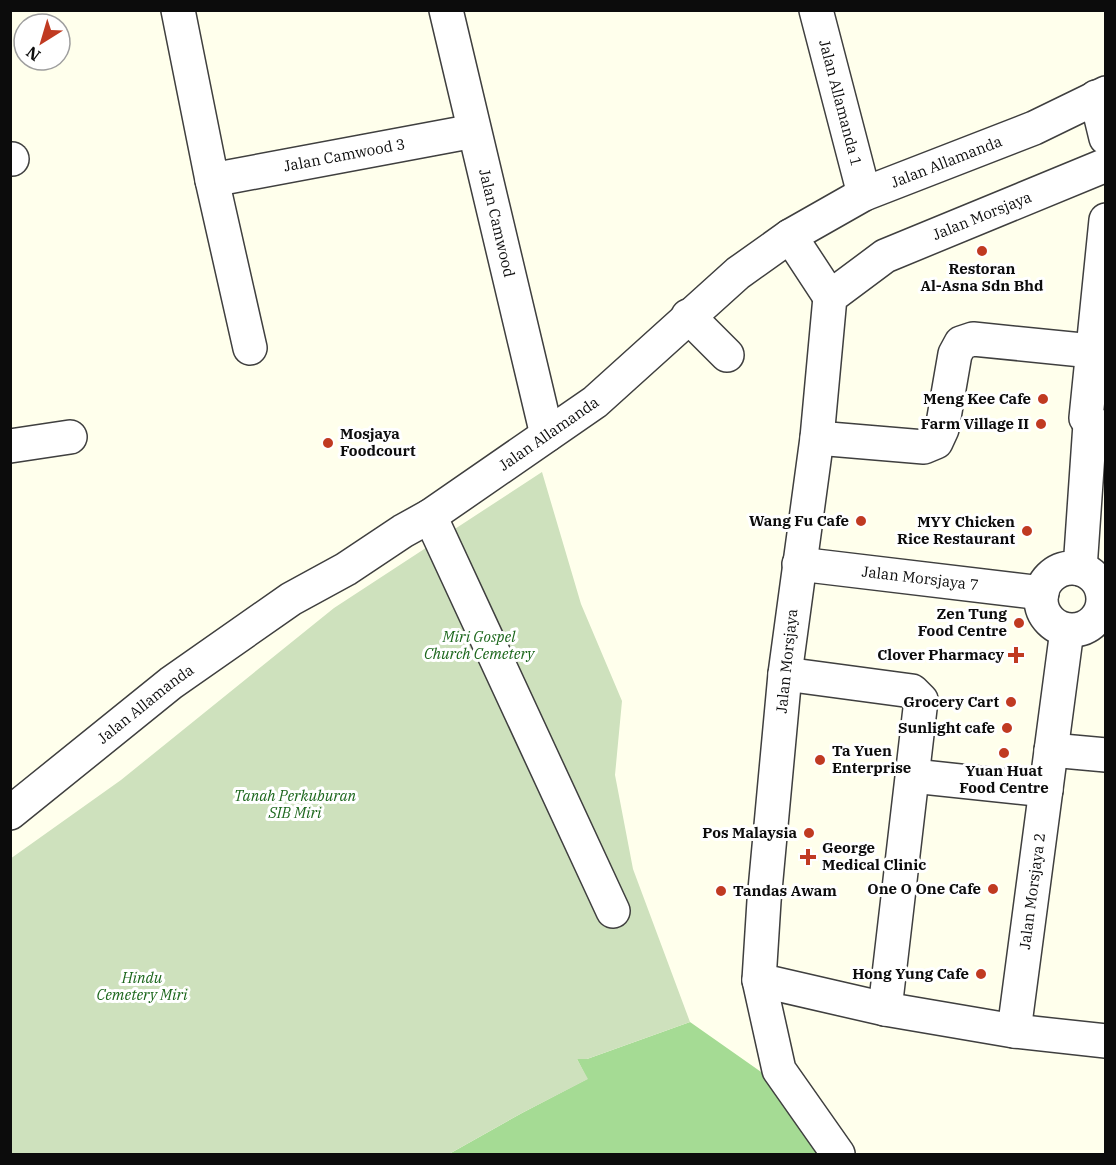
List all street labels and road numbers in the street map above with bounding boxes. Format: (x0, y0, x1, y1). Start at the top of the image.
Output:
street label: Jalan Allamanda 1 (815, 37, 866, 168)
street label: Jalan Allamanda (888, 131, 1005, 192)
street label: Jalan Camwood 3 (282, 134, 407, 175)
street label: Jalan Camwood (475, 167, 519, 279)
street label: Jalan Morsjaya (930, 187, 1034, 244)
street label: Jalan Allamanda (495, 392, 602, 475)
street label: Jalan Morsjaya 7 (861, 562, 980, 594)
street label: Jalan Morsjaya (772, 608, 801, 714)
street label: Jalan Allamanda (93, 660, 197, 748)
street label: Jalan Morsjaya 2 (1015, 832, 1049, 951)

